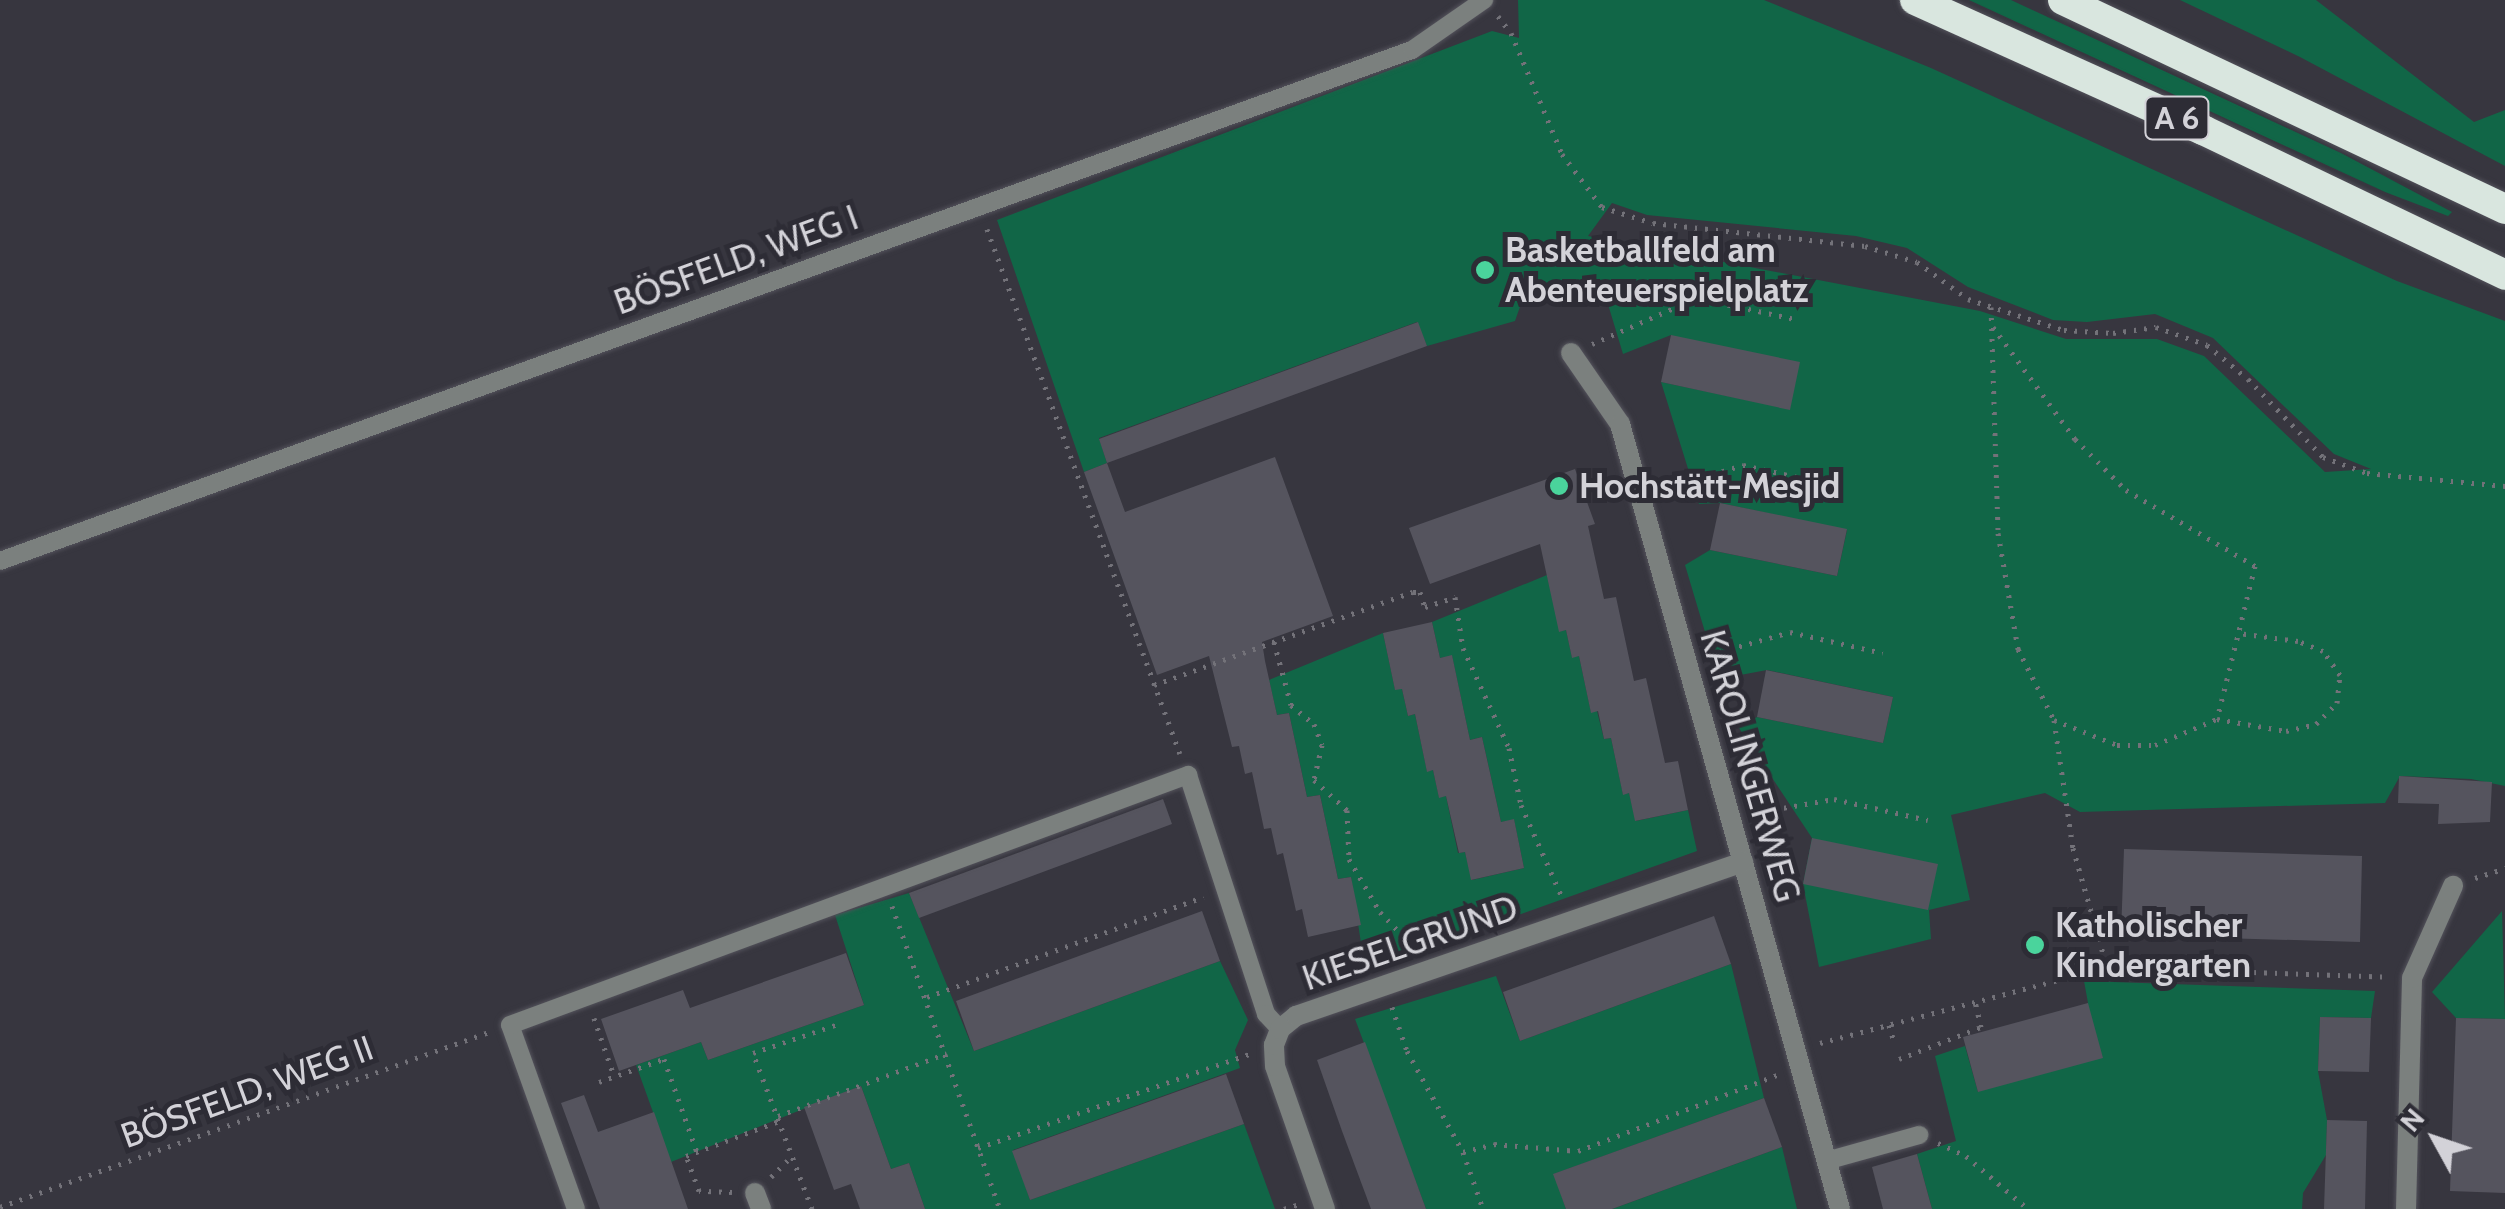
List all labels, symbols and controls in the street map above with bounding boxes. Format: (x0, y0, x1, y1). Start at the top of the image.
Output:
road number: A 6 (2142, 91, 2212, 145)
street label: BÖSFELD, WEG I (608, 196, 864, 324)
place label: Basketballfeld am Abenteuerspielplatz (1505, 229, 1808, 311)
marker: Basketballfeld am Abenteuerspielplatz (1474, 259, 1496, 281)
place label: Hochstätt-Mesjid (1579, 465, 1840, 507)
marker: Hochstätt-Mesjid (1548, 475, 1570, 497)
street label: KAROLINGERWEG (1691, 626, 1809, 906)
street label: KIESELGRUND (1297, 887, 1523, 999)
place label: Katholischer Kindergarten (2055, 904, 2251, 986)
marker: Katholischer Kindergarten (2024, 934, 2046, 956)
street label: BÖSFELD, WEG II (115, 1027, 379, 1157)
north arrow (2385, 1089, 2485, 1189)
text: N (2393, 1101, 2431, 1138)

